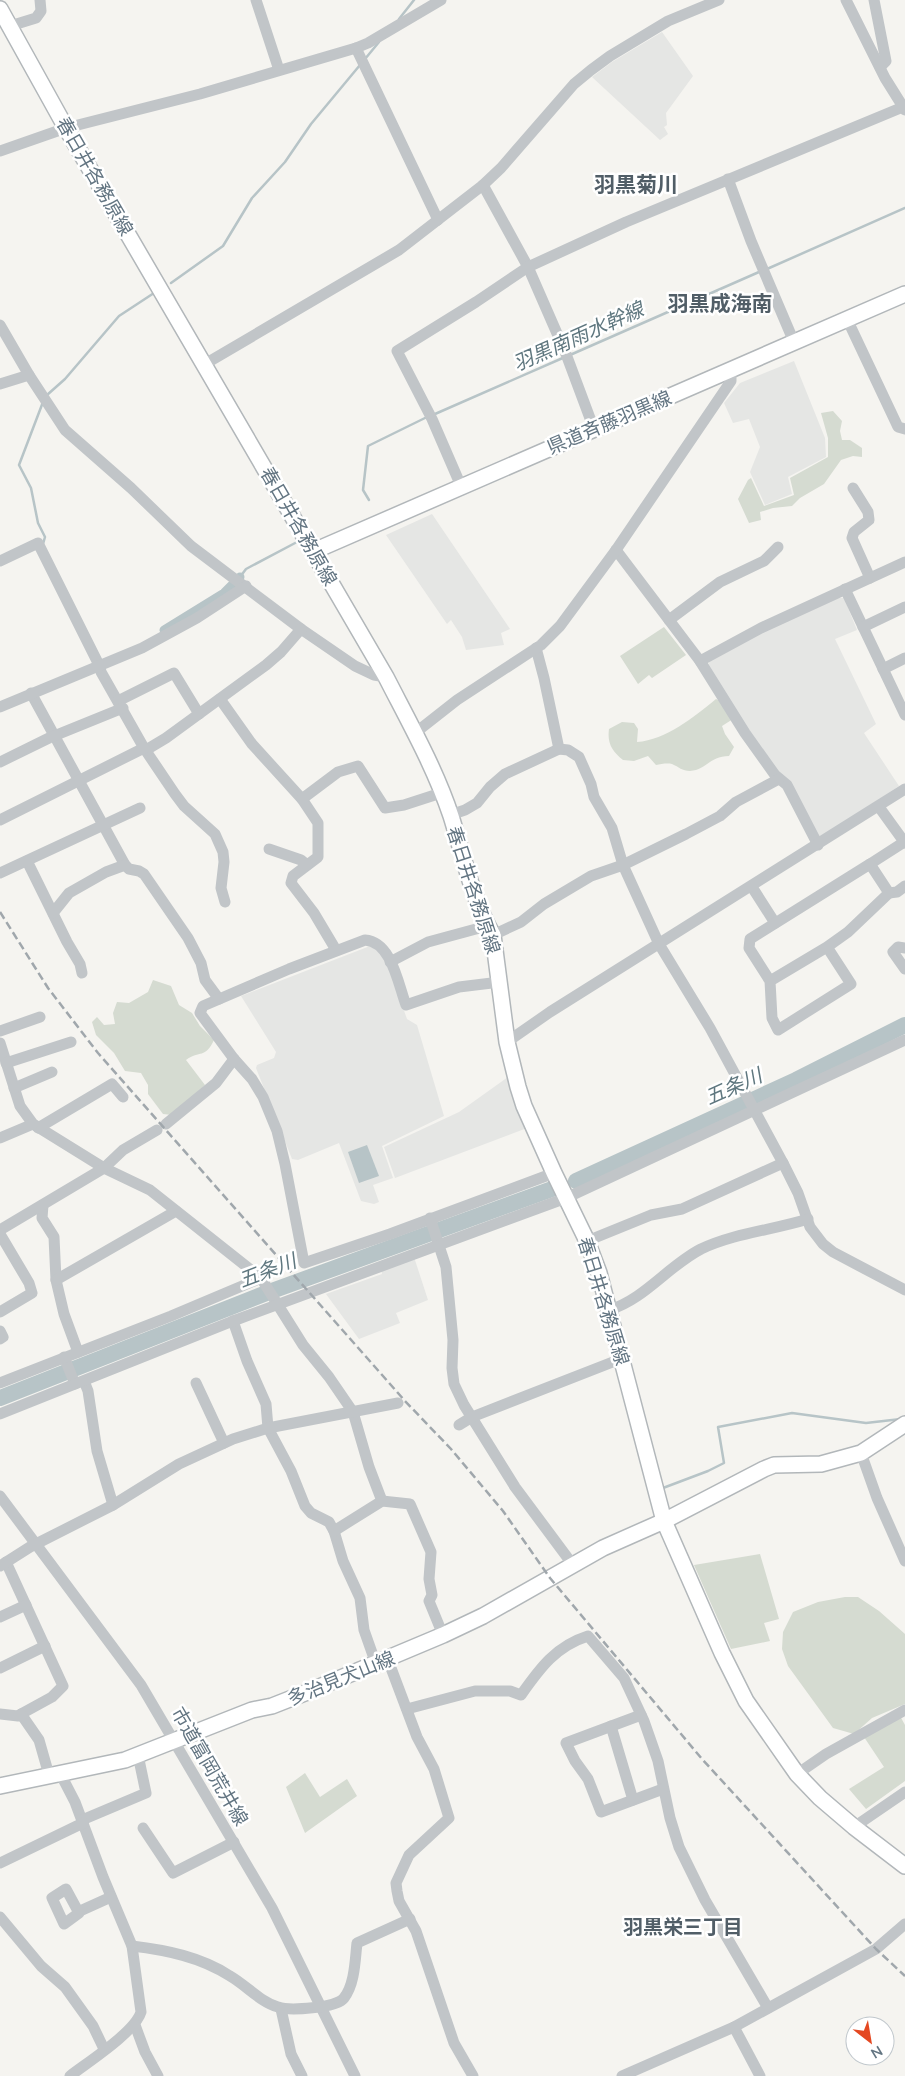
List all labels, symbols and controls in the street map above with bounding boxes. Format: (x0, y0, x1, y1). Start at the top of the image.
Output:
street label: 春日井各務原線 (51, 112, 139, 240)
district label: 羽黒菊川 (594, 171, 678, 197)
district label: 羽黒成海南 (668, 290, 773, 316)
water label: 羽黒南雨水幹線 (509, 295, 650, 376)
street label: 県道斉藤羽黒線 (543, 385, 675, 459)
street label: 春日井各務原線 (255, 462, 343, 590)
street label: 春日井各務原線 (442, 823, 506, 957)
water label: 五条川 (701, 1062, 767, 1110)
street label: 春日井各務原線 (573, 1234, 635, 1368)
water label: 五条川 (235, 1247, 301, 1292)
street label: 多治見犬山線 (284, 1646, 398, 1710)
street label: 市道富岡荒井線 (166, 1702, 254, 1830)
district label: 羽黒栄三丁目 (623, 1914, 743, 1939)
north arrow (845, 2016, 895, 2066)
text: N (868, 2042, 886, 2063)

